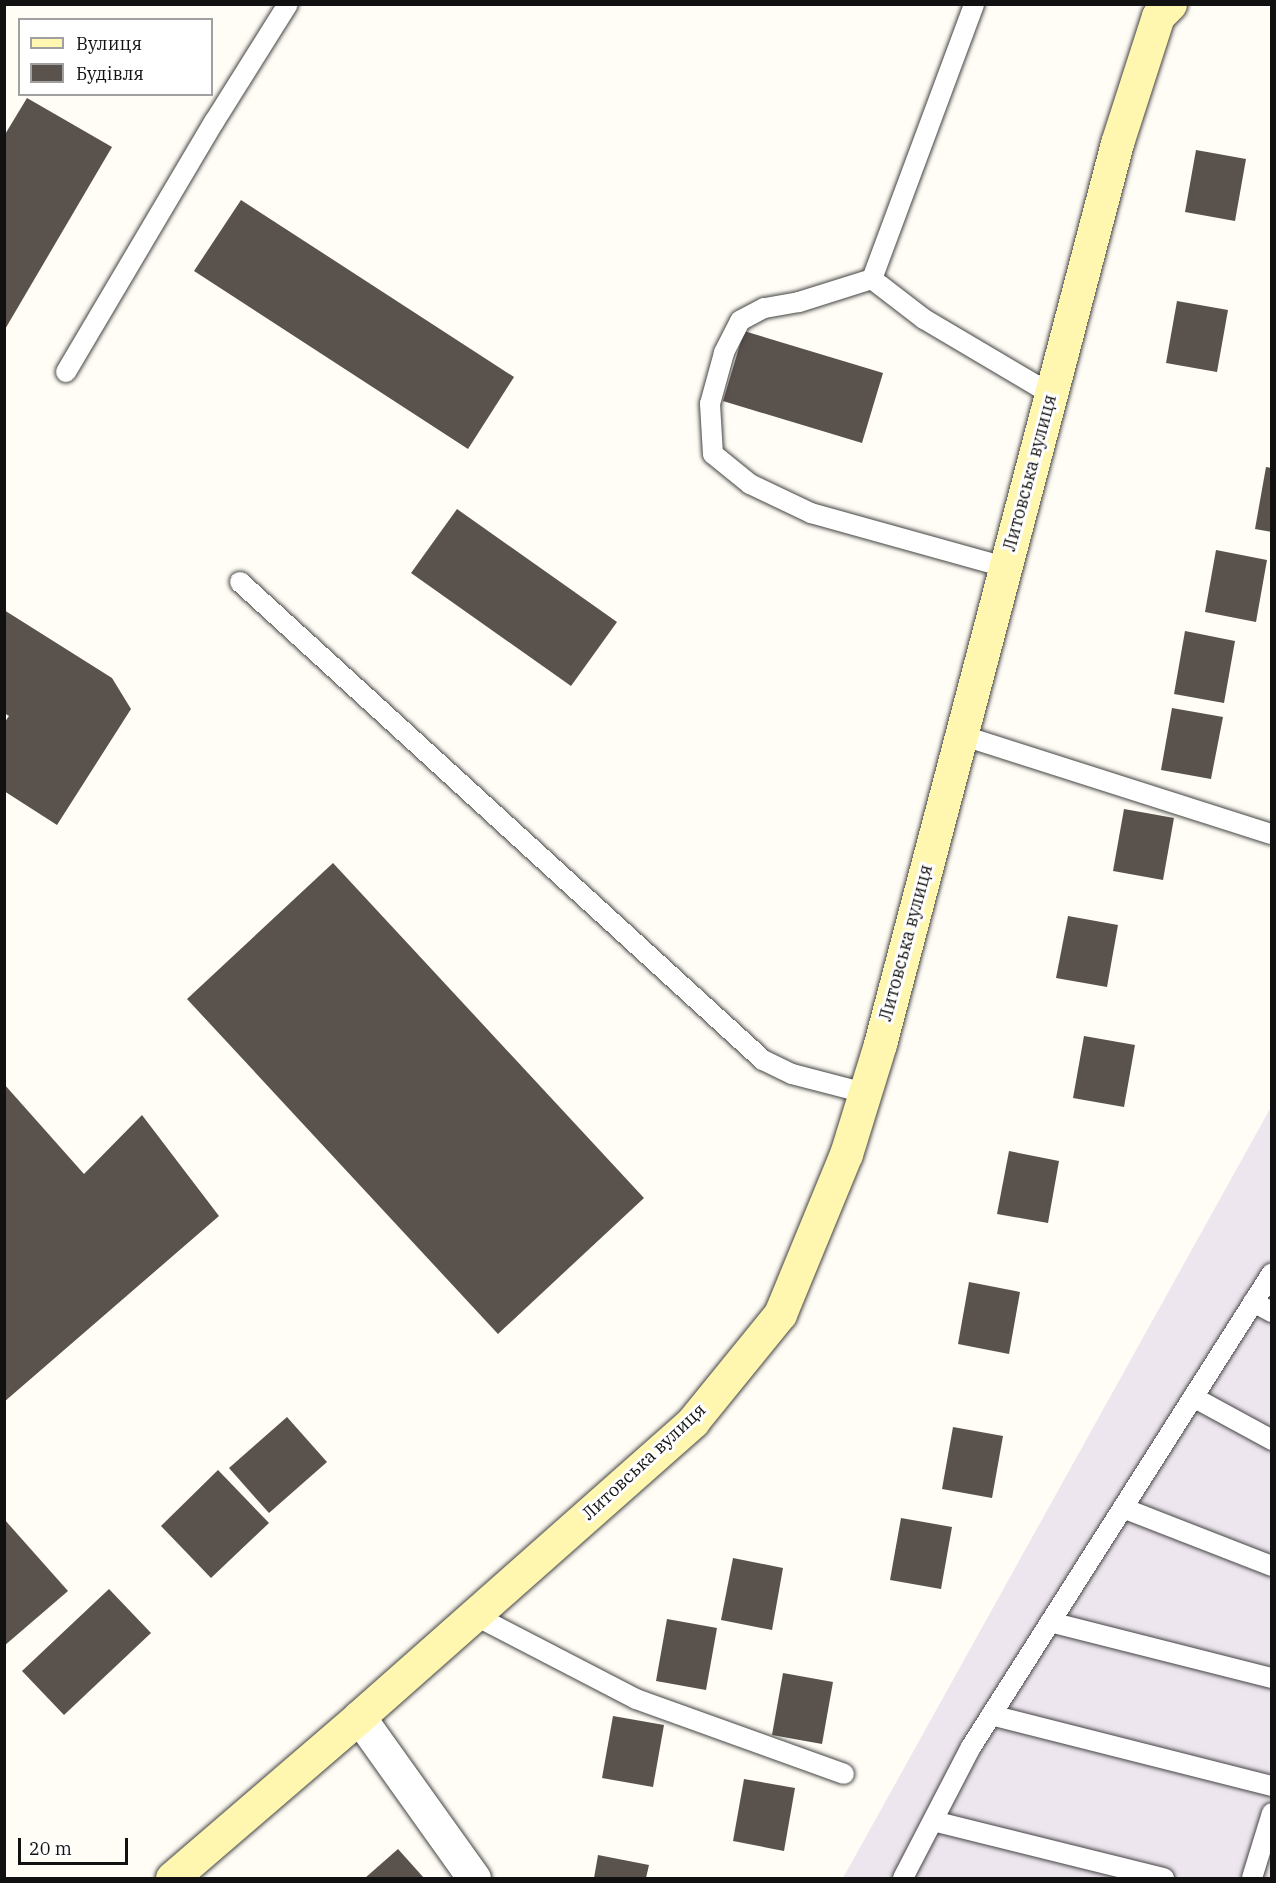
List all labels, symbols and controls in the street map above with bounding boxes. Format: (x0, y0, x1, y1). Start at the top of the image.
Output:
legend (18, 18, 213, 96)
text: Вулиця (76, 32, 142, 55)
text: Будівля (76, 62, 144, 85)
street label: Литовська вулиця (999, 392, 1061, 554)
street label: Литовська вулиця (875, 862, 937, 1024)
street label: Литовська вулиця (578, 1399, 710, 1525)
scale bar (21, 1826, 130, 1864)
text: 20 m (29, 1837, 72, 1860)

